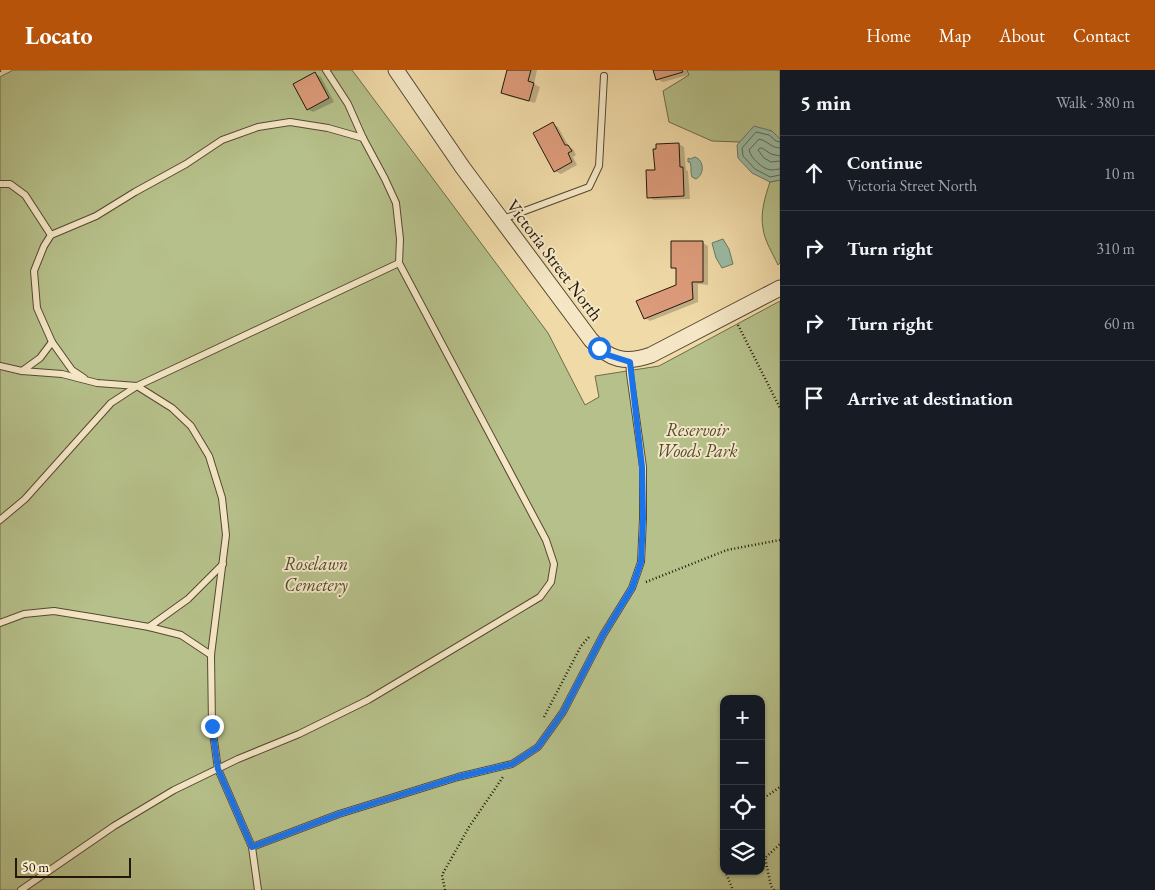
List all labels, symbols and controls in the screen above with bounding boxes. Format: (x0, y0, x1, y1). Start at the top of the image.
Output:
text: Locato (25, 20, 93, 51)
text: Home (866, 24, 911, 47)
text: Map (939, 24, 971, 47)
text: About (999, 24, 1045, 47)
text: Contact (1073, 24, 1130, 47)
text: 5 min (800, 89, 851, 116)
text: Walk · 380 m (1056, 92, 1135, 113)
text: Continue (847, 150, 922, 175)
icon: ahead (800, 159, 828, 187)
text: 10 m (1104, 163, 1135, 184)
text: Victoria Street North (847, 175, 977, 196)
street label: Victoria Street North (502, 195, 608, 325)
icon: right (800, 234, 828, 262)
text: Turn right (847, 236, 933, 261)
text: 310 m (1096, 238, 1135, 259)
icon: right (800, 309, 828, 337)
text: Turn right (847, 311, 933, 336)
text: 60 m (1104, 313, 1135, 334)
route start (588, 337, 611, 360)
icon: arrive (800, 384, 828, 412)
text: Arrive at destination (847, 386, 1013, 411)
park label: Reservoir Woods Park (656, 418, 738, 462)
park label: Roselawn Cemetery (284, 552, 348, 597)
map controls (720, 695, 765, 875)
button: + (720, 695, 765, 740)
route end (201, 715, 224, 738)
button: − (720, 740, 765, 785)
button: locate (720, 785, 765, 830)
button: layers (720, 830, 765, 875)
scale bar (15, 855, 131, 878)
text: 50 m (22, 858, 49, 876)

